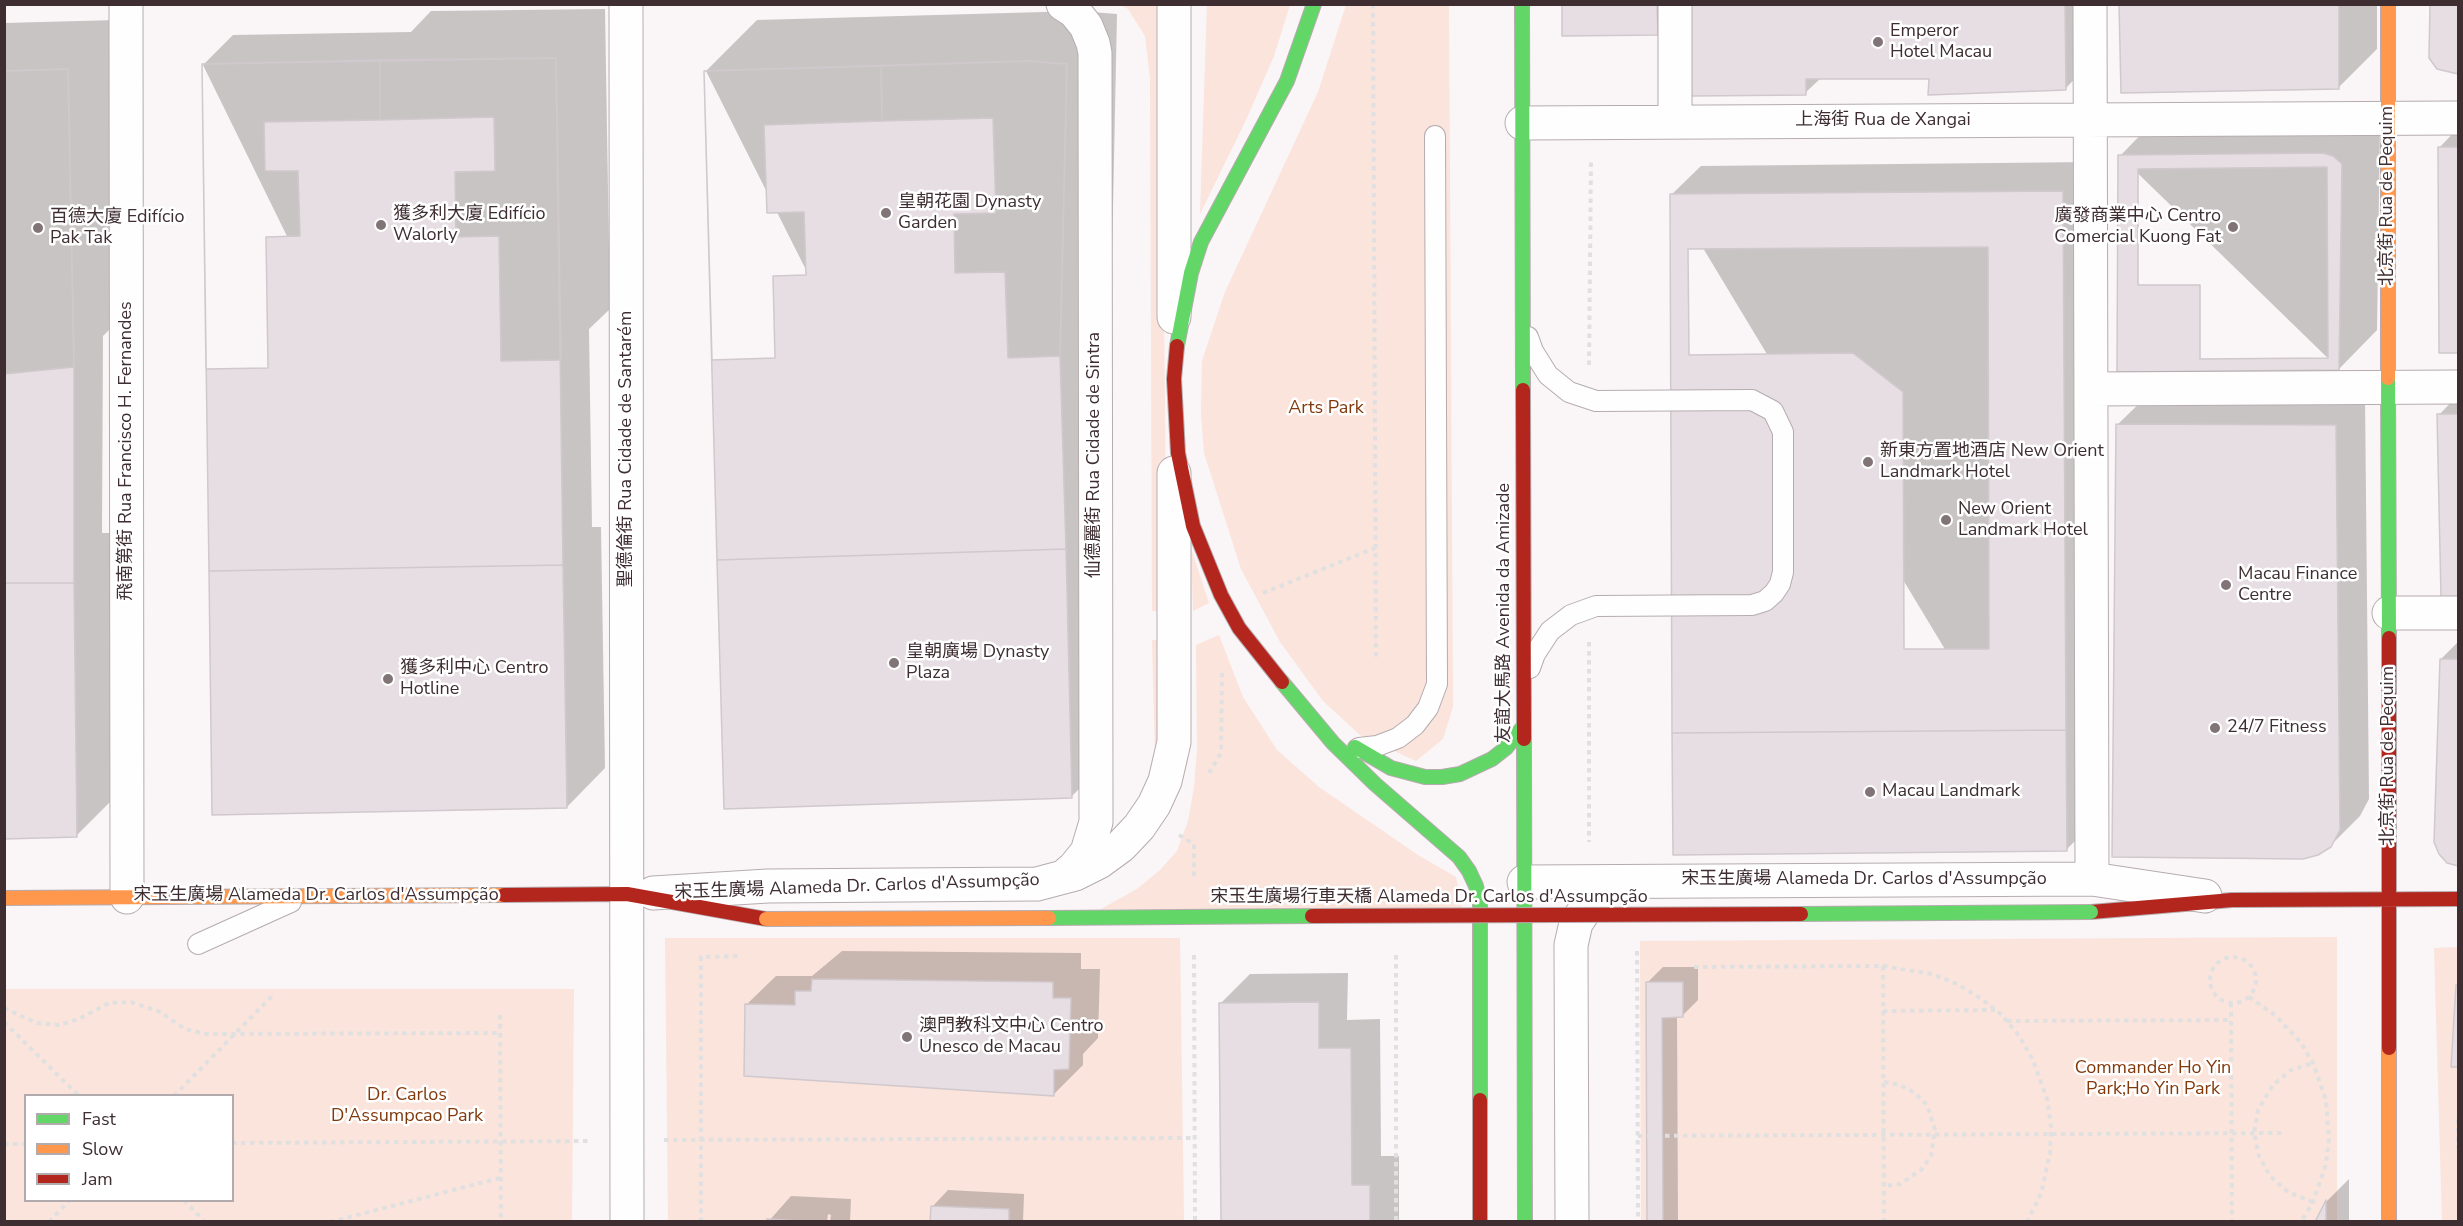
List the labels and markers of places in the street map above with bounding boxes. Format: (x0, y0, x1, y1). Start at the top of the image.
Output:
place label: Emperor Hotel Macau (1890, 21, 1992, 63)
marker: Emperor Hotel Macau (1871, 35, 1885, 49)
place label: 皇朝花園 Dynasty Garden (898, 192, 1041, 234)
place label: 獲多利大廈 Edifício Walorly (393, 204, 545, 246)
marker: 皇朝花園 Dynasty Garden (879, 206, 893, 220)
place label: 廣發商業中心 Centro Comercial Kuong Fat (2054, 206, 2221, 248)
place label: 百德大廈 Edifício Pak Tak (50, 207, 184, 250)
marker: 獲多利大廈 Edifício Walorly (374, 218, 388, 232)
marker: 廣發商業中心 Centro Comercial Kuong Fat (2226, 220, 2240, 234)
marker: 百德大廈 Edifício Pak Tak (31, 221, 45, 235)
place label: 新東方置地酒店 New Orient Landmark Hotel (1880, 441, 2104, 484)
marker: 新東方置地酒店 New Orient Landmark Hotel (1861, 455, 1875, 469)
place label: New Orient Landmark Hotel (1958, 499, 2088, 542)
marker: New Orient Landmark Hotel (1939, 513, 1953, 527)
place label: Macau Finance Centre (2238, 564, 2357, 606)
marker: Macau Finance Centre (2219, 578, 2233, 592)
place label: 皇朝廣場 Dynasty Plaza (906, 642, 1049, 684)
marker: 皇朝廣場 Dynasty Plaza (887, 656, 901, 670)
place label: 獲多利中心 Centro Hotline (400, 658, 549, 700)
marker: 獲多利中心 Centro Hotline (381, 672, 395, 686)
place label: 24/7 Fitness (2227, 717, 2327, 739)
marker: 24/7 Fitness (2208, 721, 2222, 735)
place label: Macau Landmark (1882, 781, 2020, 803)
marker: Macau Landmark (1863, 785, 1877, 799)
place label: 澳門教科文中心 Centro Unesco de Macau (919, 1016, 1104, 1058)
marker: 澳門教科文中心 Centro Unesco de Macau (900, 1030, 914, 1044)

